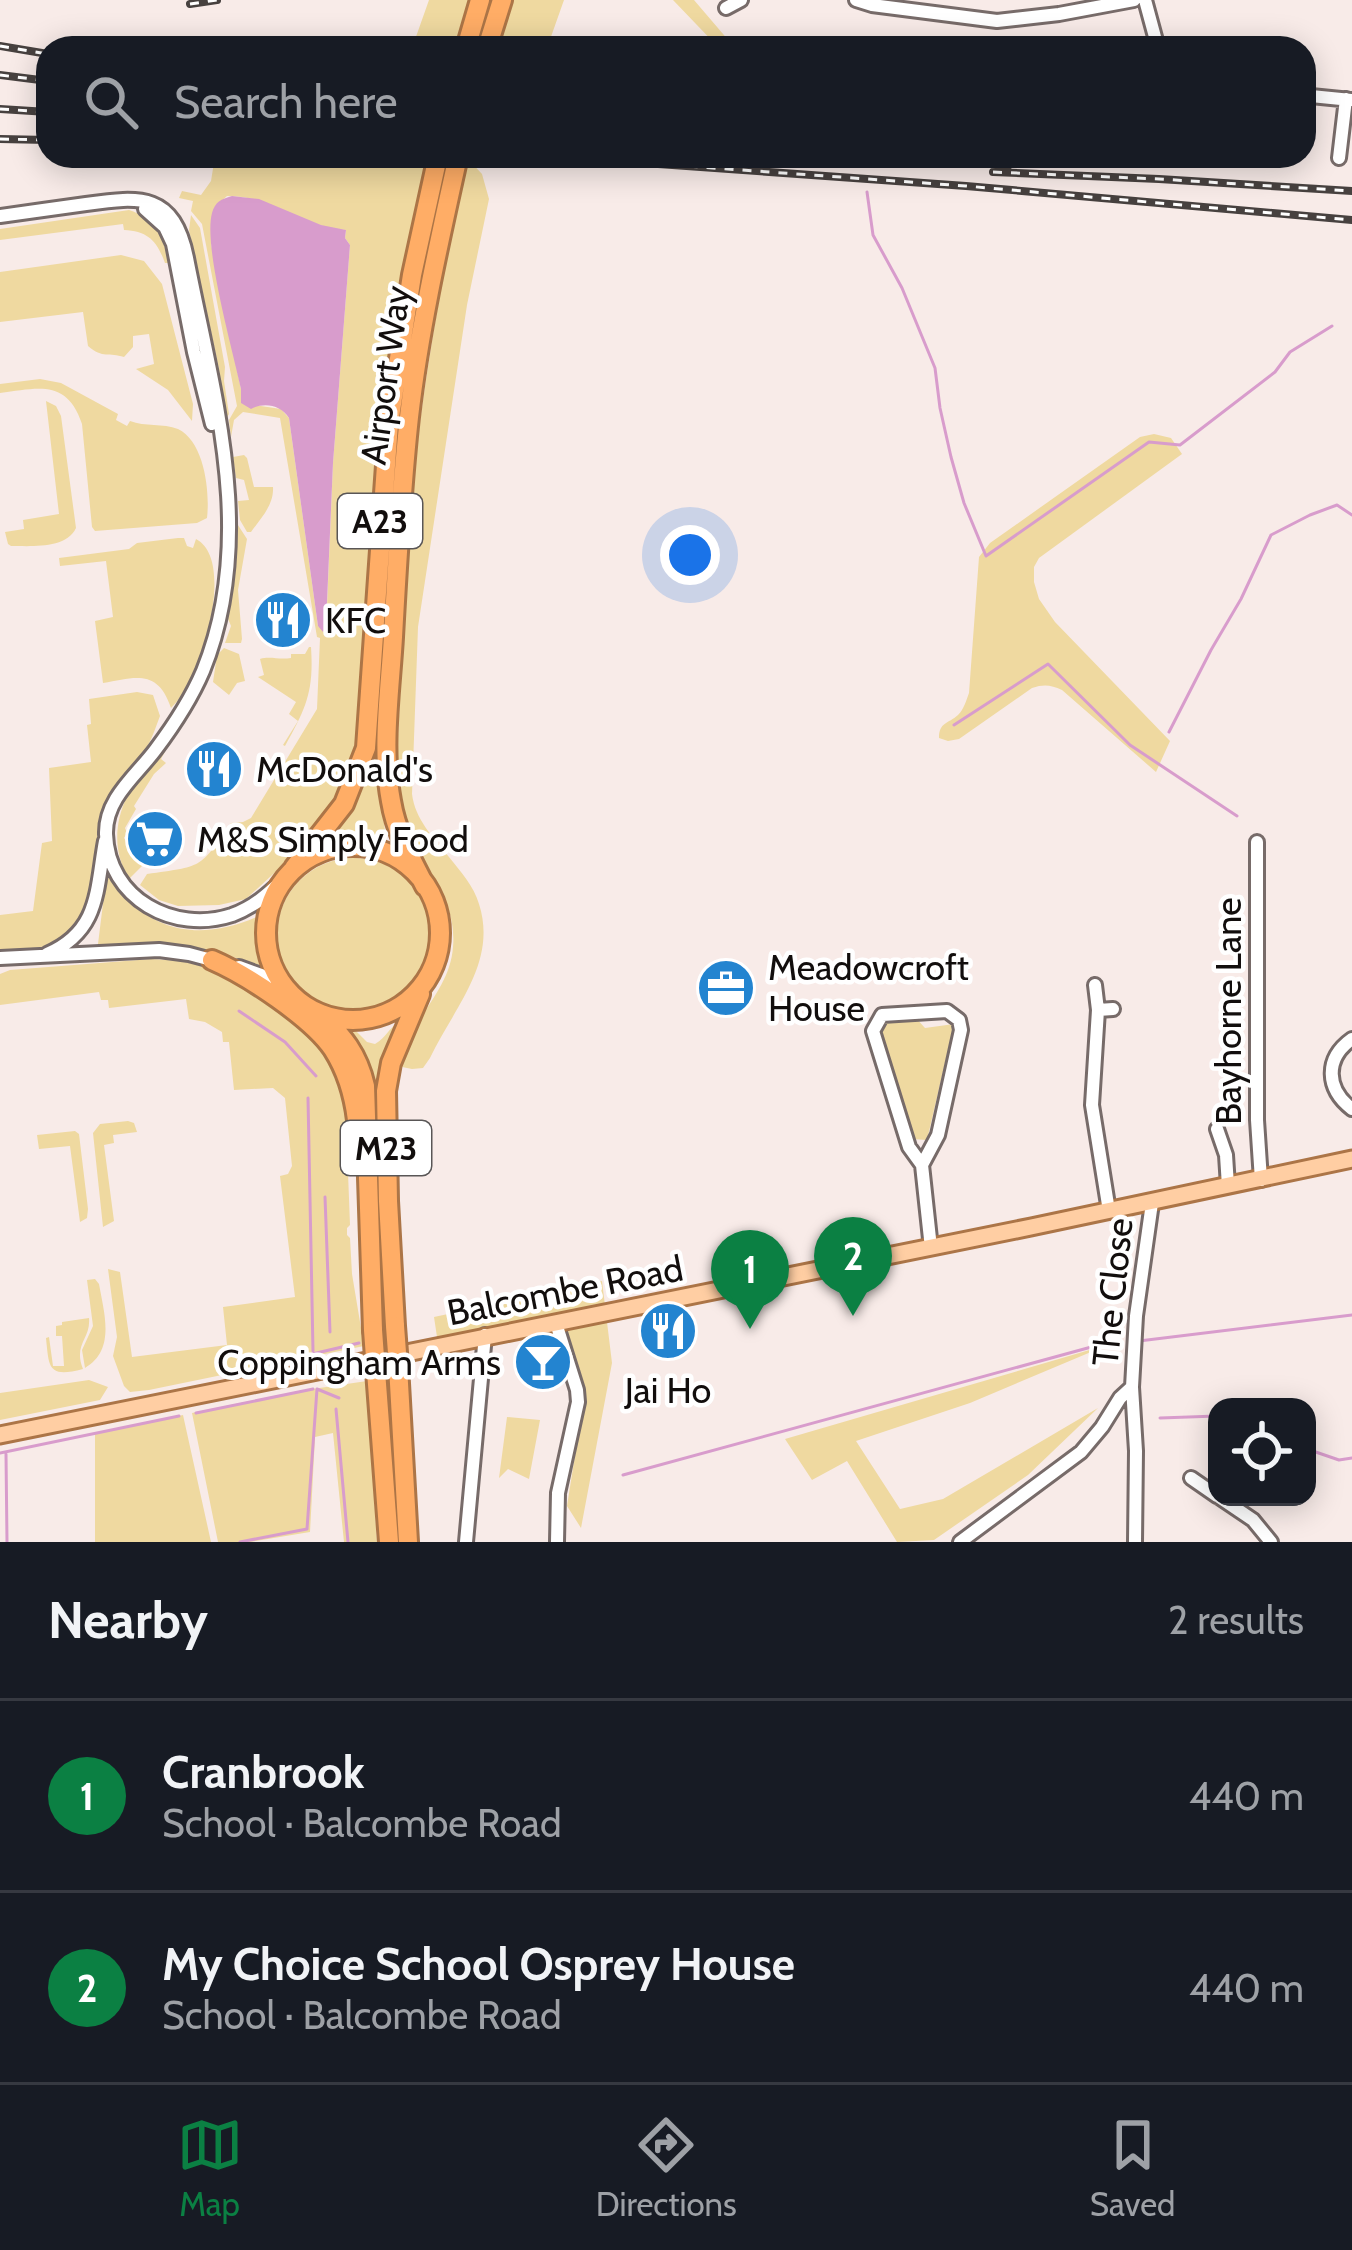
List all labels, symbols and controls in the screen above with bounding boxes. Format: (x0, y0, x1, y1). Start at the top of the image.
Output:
search box (36, 36, 1316, 168)
icon: search (78, 69, 144, 135)
text: Search here (174, 75, 398, 129)
street label: Airport Way (351, 283, 419, 467)
road number: A23 (338, 494, 422, 548)
your location (660, 525, 720, 585)
restaurant icon: KFC (252, 589, 314, 651)
place label: KFC (325, 598, 386, 642)
restaurant icon: McDonald's (183, 738, 245, 800)
place label: McDonald's (256, 747, 433, 791)
supermarket icon: M&S Simply Food (124, 808, 186, 870)
place label: M&S Simply Food (197, 817, 469, 861)
street label: Bayhorne Lane (1206, 897, 1250, 1125)
place label: Meadowcroft House (768, 945, 969, 1030)
office icon: Meadowcroft House (695, 957, 757, 1019)
road number: M23 (341, 1121, 431, 1175)
street label: The Close (1082, 1216, 1142, 1368)
pin: 2 (814, 1217, 892, 1316)
pin: 1 (711, 1230, 789, 1329)
street label: Balcombe Road (443, 1246, 687, 1334)
restaurant icon: Jai Ho (637, 1300, 699, 1362)
bar icon: Coppingham Arms (512, 1331, 574, 1393)
place label: Coppingham Arms (217, 1340, 501, 1384)
place label: Jai Ho (624, 1368, 711, 1412)
map controls (1208, 1398, 1316, 1506)
button: locate (1208, 1398, 1316, 1506)
text: Nearby (48, 1589, 208, 1651)
text: 2 results (1168, 1596, 1304, 1644)
text: Cranbrook (162, 1745, 365, 1799)
text: 1 (80, 1772, 94, 1820)
text: 440 m (1189, 1772, 1304, 1820)
text: School · Balcombe Road (162, 1799, 562, 1847)
text: My Choice School Osprey House (162, 1937, 795, 1991)
text: 2 (77, 1964, 97, 2012)
text: 440 m (1189, 1964, 1304, 2012)
text: School · Balcombe Road (162, 1991, 562, 2039)
tab: Map (177, 2112, 243, 2224)
tab: Directions (596, 2112, 737, 2224)
tab: Saved (1090, 2112, 1175, 2224)

